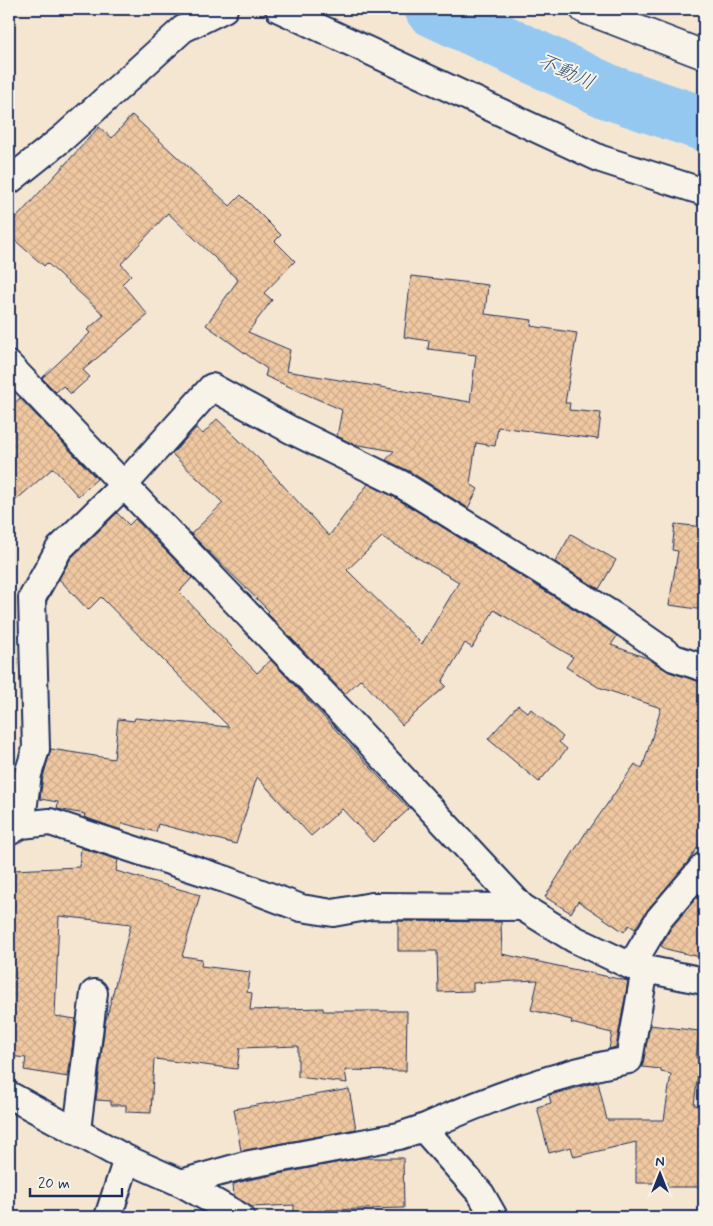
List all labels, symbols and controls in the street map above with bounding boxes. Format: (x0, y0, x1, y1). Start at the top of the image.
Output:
water label: 不動川 (533, 47, 599, 97)
north arrow (636, 1148, 686, 1198)
text: N (655, 1153, 665, 1171)
scale bar (30, 1166, 122, 1198)
text: 20 m (38, 1174, 70, 1194)

